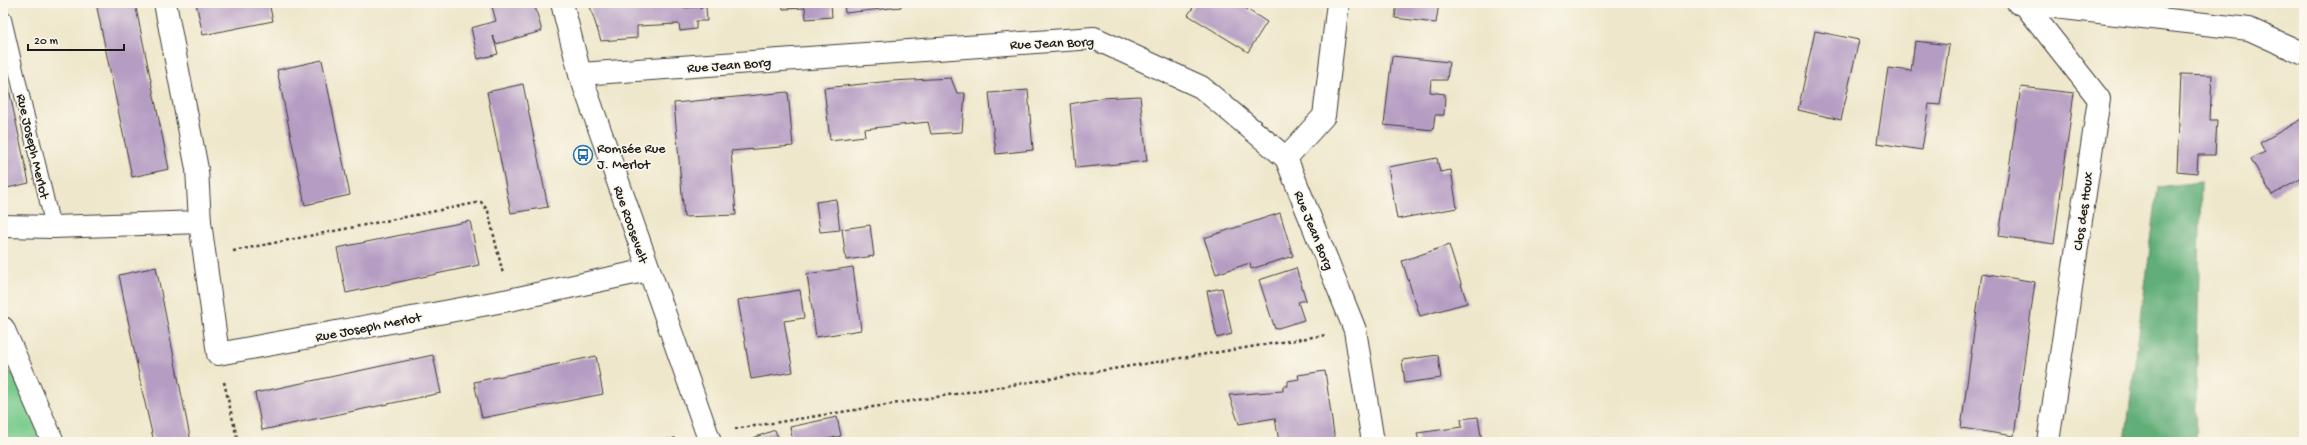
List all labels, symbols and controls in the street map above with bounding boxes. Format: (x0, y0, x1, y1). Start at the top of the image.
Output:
scale bar (28, 26, 124, 52)
text: 20 m (34, 35, 59, 49)
street label: Rue Jean Borg (1010, 35, 1094, 54)
street label: Rue Jean Borg (687, 55, 772, 78)
street label: Rue Joseph Merlot (11, 92, 52, 202)
place label: Romsée Rue J. Merlot (597, 141, 666, 174)
bus stop icon: Romsée Rue J. Merlot (572, 144, 594, 166)
street label: Clos des Houx (2071, 170, 2099, 252)
street label: Rue Roosevelt (608, 184, 651, 267)
street label: Rue Jean Borg (1289, 189, 1336, 273)
street label: Rue Joseph Merlot (314, 310, 424, 347)

